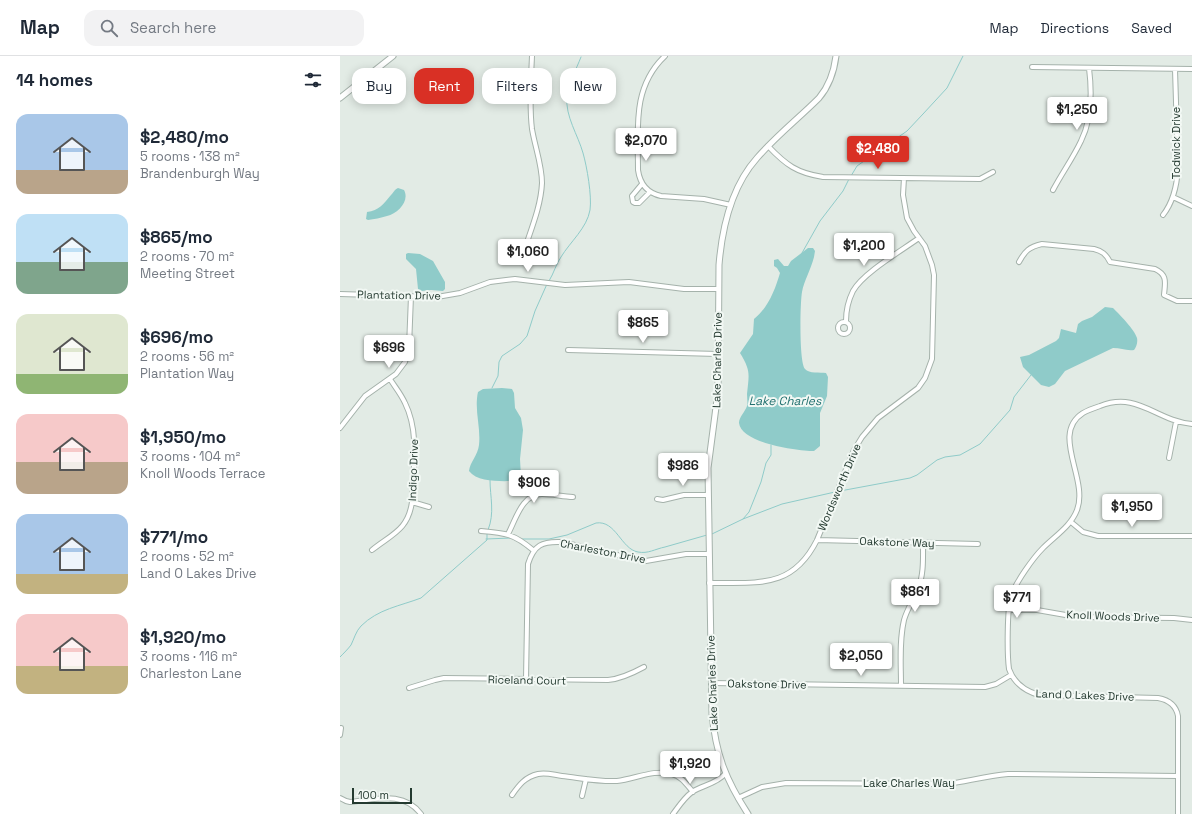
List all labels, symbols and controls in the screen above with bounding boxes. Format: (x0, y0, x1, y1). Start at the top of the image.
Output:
search box (84, 10, 364, 46)
text: Map (20, 15, 60, 40)
icon: search (98, 17, 120, 39)
text: Search here (130, 18, 216, 37)
text: Map (989, 19, 1019, 37)
text: Directions (1041, 19, 1109, 37)
text: Saved (1131, 19, 1172, 37)
chip: Buy (352, 68, 406, 104)
chip: Rent (414, 68, 474, 104)
chip: Filters (482, 68, 552, 104)
chip: New (560, 68, 616, 104)
text: 14 homes (16, 69, 93, 91)
icon: filters (302, 69, 324, 91)
pin: $1,250 (1044, 97, 1110, 131)
text: $1,250 (1056, 101, 1098, 118)
street label: Todwick Drive (1169, 107, 1183, 179)
text: $2,480/mo (140, 126, 229, 148)
pin: $2,070 (613, 128, 679, 162)
icon: home (48, 130, 96, 178)
text: $2,070 (624, 132, 668, 149)
pin: $2,480 (845, 136, 911, 170)
text: $2,480 (856, 140, 900, 157)
text: 5 rooms · 138 m² (140, 148, 240, 165)
text: Brandenburgh Way (140, 165, 260, 182)
text: $865/mo (140, 226, 213, 248)
icon: home (48, 230, 96, 278)
pin: $1,200 (831, 233, 897, 267)
text: $1,200 (843, 237, 885, 254)
pin: $1,060 (495, 239, 561, 273)
text: $1,060 (507, 243, 549, 260)
text: 2 rooms · 70 m² (140, 248, 234, 265)
text: Meeting Street (140, 265, 235, 282)
street label: Plantation Drive (357, 287, 441, 303)
pin: $865 (619, 310, 667, 344)
street label: Lake Charles Drive (709, 312, 725, 408)
text: $865 (627, 314, 659, 331)
text: $696/mo (140, 326, 213, 348)
icon: home (48, 330, 96, 378)
pin: $696 (365, 335, 413, 369)
text: $696 (373, 339, 405, 356)
text: 2 rooms · 56 m² (140, 348, 234, 365)
text: Plantation Way (140, 365, 234, 382)
water label: Lake Charles (749, 393, 822, 409)
text: $1,950/mo (140, 426, 226, 448)
icon: home (48, 430, 96, 478)
street label: Indigo Drive (405, 439, 421, 501)
street label: Wordsworth Drive (814, 441, 864, 533)
text: 3 rooms · 104 m² (140, 448, 240, 465)
pin: $986 (659, 453, 707, 487)
text: $986 (667, 457, 699, 474)
text: Knoll Woods Terrace (140, 465, 265, 482)
pin: $906 (510, 470, 558, 504)
text: $906 (518, 474, 550, 491)
pin: $1,950 (1099, 494, 1165, 528)
text: $1,950 (1111, 498, 1153, 515)
text: $771/mo (140, 526, 208, 548)
icon: home (48, 530, 96, 578)
street label: Oakstone Way (859, 534, 935, 550)
street label: Charleston Drive (559, 536, 647, 566)
text: 2 rooms · 52 m² (140, 548, 234, 565)
text: Land O Lakes Drive (140, 565, 257, 582)
pin: $861 (891, 579, 939, 613)
text: $861 (900, 583, 930, 600)
pin: $771 (993, 585, 1041, 619)
text: $771 (1003, 589, 1031, 606)
street label: Knoll Woods Drive (1066, 607, 1160, 625)
text: $1,920/mo (140, 626, 226, 648)
icon: home (48, 630, 96, 678)
street label: Lake Charles Drive (703, 635, 721, 731)
pin: $2,050 (828, 643, 894, 677)
text: $2,050 (839, 647, 883, 664)
text: 3 rooms · 116 m² (140, 648, 237, 665)
text: Charleston Lane (140, 665, 242, 682)
street label: Riceland Court (488, 672, 566, 688)
street label: Oakstone Drive (727, 676, 807, 692)
street label: Land O Lakes Drive (1035, 686, 1135, 704)
pin: $1,920 (657, 751, 723, 785)
text: $1,920 (669, 755, 711, 772)
street label: Lake Charles Way (863, 776, 955, 790)
scale bar (352, 786, 412, 805)
text: 100 m (358, 788, 389, 802)

